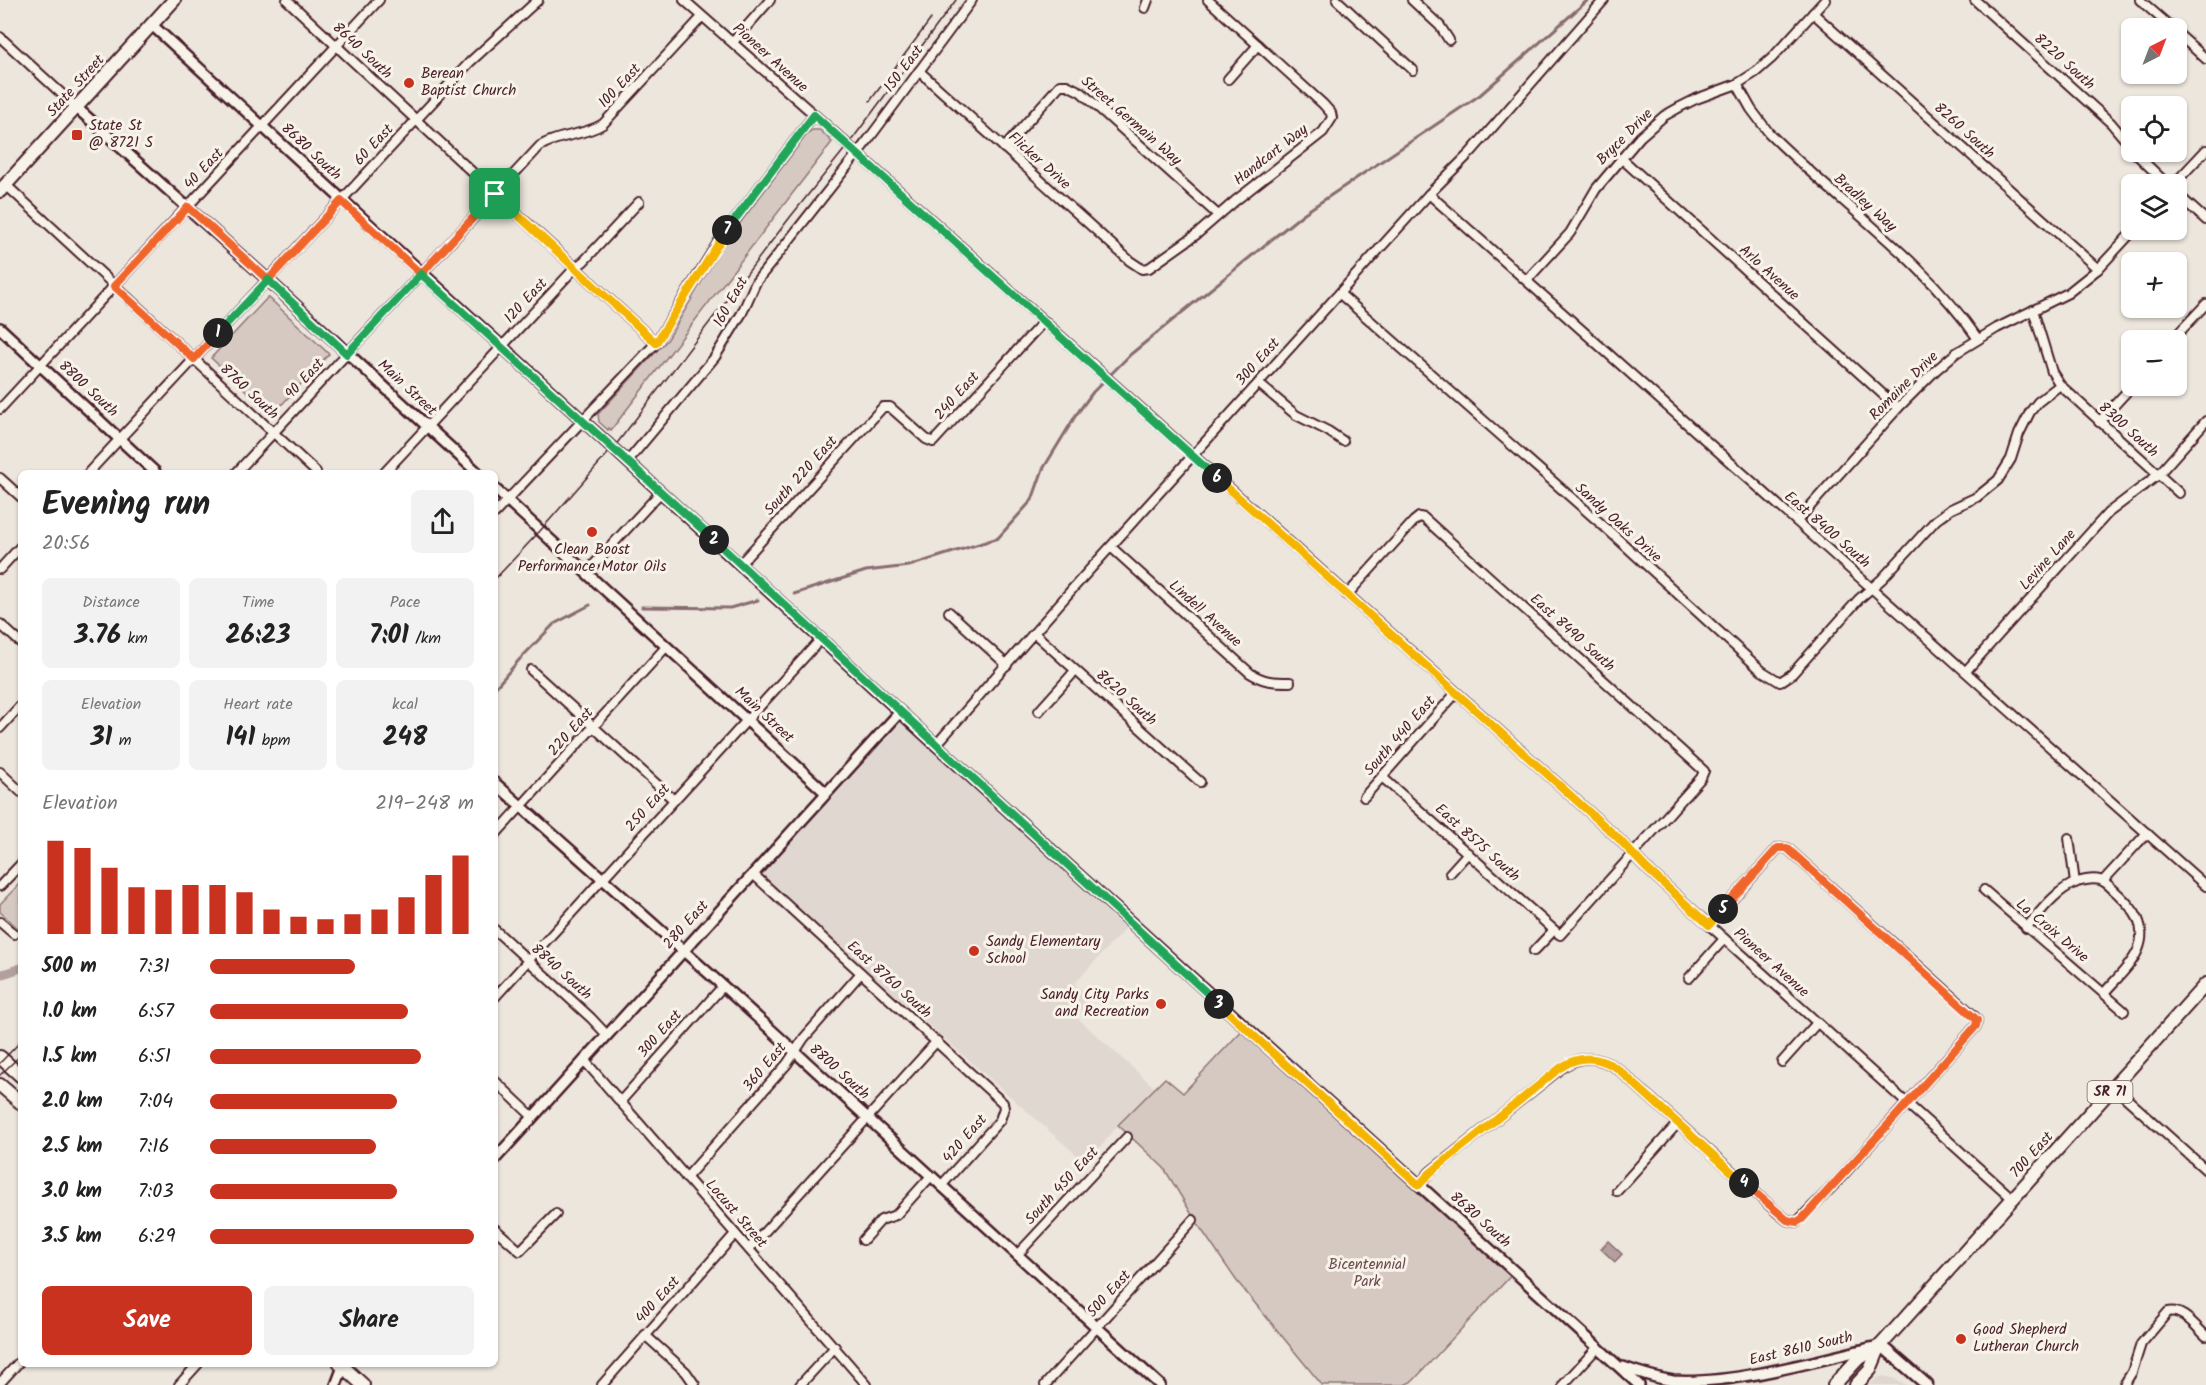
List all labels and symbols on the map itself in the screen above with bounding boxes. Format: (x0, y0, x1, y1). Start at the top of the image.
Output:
street label: 8640 South (326, 17, 398, 85)
street label: Pioneer Avenue (727, 17, 814, 99)
north arrow (2121, 18, 2187, 84)
street label: 8220 South (2028, 28, 2100, 96)
street label: 150 East (878, 40, 930, 98)
street label: State Street (41, 49, 111, 123)
street label: 100 East (593, 58, 647, 114)
place label: Berean Baptist Church (421, 62, 516, 103)
street label: Street Germain Way (1075, 70, 1188, 172)
marker: Berean Baptist Church (402, 76, 416, 90)
street label: 8260 South (1928, 97, 2000, 165)
street label: Bryce Drive (1591, 103, 1659, 171)
place label: State St @ 8721 S (89, 114, 153, 155)
street label: 8680 South (275, 117, 347, 187)
street label: 60 East (348, 118, 400, 171)
street label: Handcart Way (1229, 118, 1314, 192)
street label: Flicker Drive (1002, 126, 1076, 196)
marker: State St @ 8721 S (70, 128, 84, 142)
street label: 40 East (178, 142, 230, 195)
pin (469, 168, 520, 219)
street label: Bradley Way (1828, 168, 1903, 239)
pin: 7 (712, 215, 742, 245)
street label: Arlo Avenue (1733, 239, 1805, 307)
street label: 160 East (707, 272, 755, 332)
street label: 120 East (498, 273, 554, 329)
pin: 1 (203, 318, 233, 348)
street label: 300 East (1230, 332, 1286, 391)
street label: Romaine Drive (1864, 345, 1945, 426)
street label: 90 East (280, 353, 331, 405)
street label: Main Street (372, 354, 443, 422)
street label: 8800 South (52, 355, 124, 423)
street label: 8760 South (214, 358, 284, 426)
street label: 240 East (929, 366, 986, 426)
street label: 8300 South (2092, 396, 2164, 464)
street label: South 220 East (758, 430, 844, 521)
pin: 6 (1202, 463, 1232, 493)
street label: Sandy Oaks Drive (1569, 477, 1667, 569)
street label: East 8400 South (1778, 485, 1876, 575)
street label: Levine Lane (2014, 524, 2082, 596)
marker: Clean Boost Performance Motor Oils (585, 525, 599, 539)
pin: 2 (699, 525, 729, 555)
place label: Clean Boost Performance Motor Oils (518, 538, 667, 579)
street label: Lindell Avenue (1163, 574, 1247, 654)
street label: East 8490 South (1524, 588, 1620, 678)
street label: 8620 South (1090, 664, 1162, 732)
street label: Main Street (729, 681, 800, 749)
street label: South 440 East (1358, 690, 1442, 782)
street label: 220 East (542, 702, 600, 762)
street label: 250 East (620, 778, 677, 838)
street label: East 8575 South (1429, 798, 1525, 888)
street label: La Croix Drive (2010, 893, 2094, 969)
pin: 5 (1708, 894, 1738, 924)
street label: 280 East (657, 895, 715, 955)
street label: Pioneer Avenue (1728, 922, 1815, 1004)
place label: Sandy Elementary School (986, 930, 1101, 971)
street label: East 8760 South (841, 935, 937, 1025)
street label: 8840 South (525, 938, 597, 1006)
marker: Sandy Elementary School (967, 944, 981, 958)
place label: Sandy City Parks and Recreation (1040, 983, 1150, 1024)
pin: 3 (1204, 989, 1234, 1019)
marker: Sandy City Parks and Recreation (1154, 997, 1168, 1011)
street label: 300 East (632, 1004, 688, 1063)
street label: 360 East (737, 1037, 793, 1097)
street label: 8800 South (803, 1038, 875, 1106)
road number: SR 71 (2088, 1081, 2132, 1103)
street label: 420 East (937, 1109, 993, 1169)
street label: 700 East (2004, 1126, 2060, 1184)
street label: South 450 East (1019, 1141, 1105, 1231)
pin: 4 (1729, 1168, 1759, 1198)
street label: Locust Street (699, 1174, 773, 1254)
street label: 8680 South (1444, 1186, 1516, 1254)
park label: Bicentennial Park (1328, 1253, 1406, 1294)
street label: 500 East (1081, 1265, 1137, 1323)
street label: 400 East (630, 1271, 686, 1329)
place label: Good Shepherd Lutheran Church (1973, 1318, 2079, 1359)
street label: East 8610 South (1747, 1325, 1855, 1373)
marker: Good Shepherd Lutheran Church (1954, 1332, 1968, 1346)

